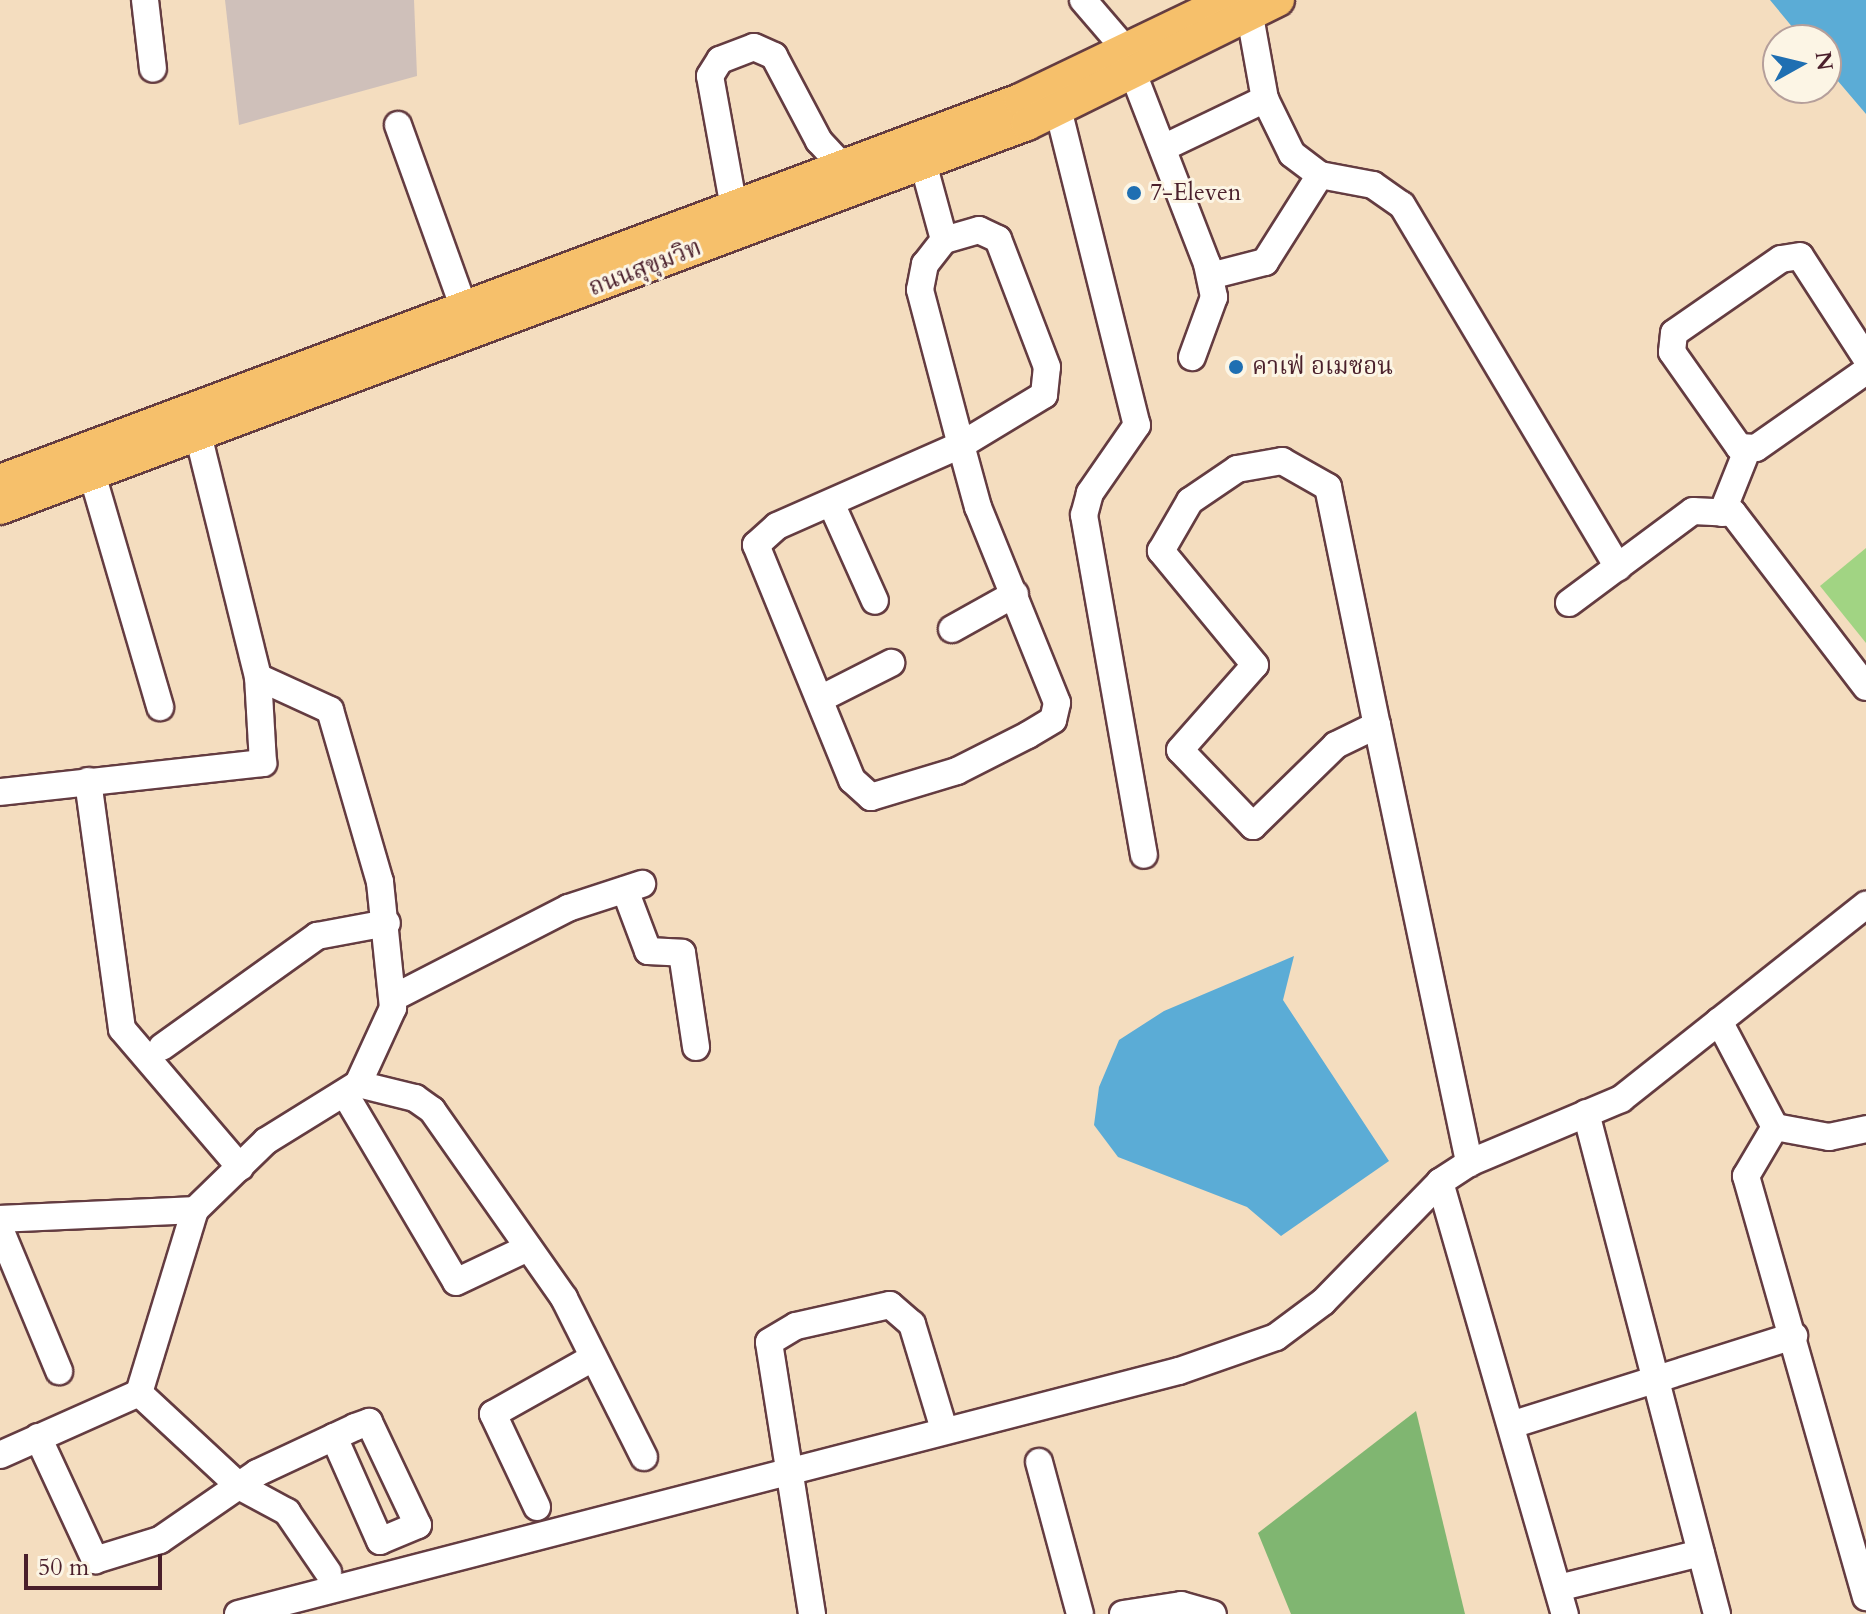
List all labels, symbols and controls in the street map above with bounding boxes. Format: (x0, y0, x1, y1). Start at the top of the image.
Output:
north arrow (1762, 24, 1842, 104)
text: N (1808, 49, 1840, 72)
place label: 7-Eleven (1150, 179, 1241, 207)
marker: 7-Eleven (1125, 184, 1143, 202)
street label: ถนนสุขุมวิท (585, 233, 705, 303)
place label: คาเฟ่ อเมซอน (1252, 353, 1393, 381)
marker: คาเฟ่ อเมซอน (1227, 358, 1245, 376)
scale bar (28, 1538, 166, 1588)
text: 50 m (38, 1551, 89, 1584)

